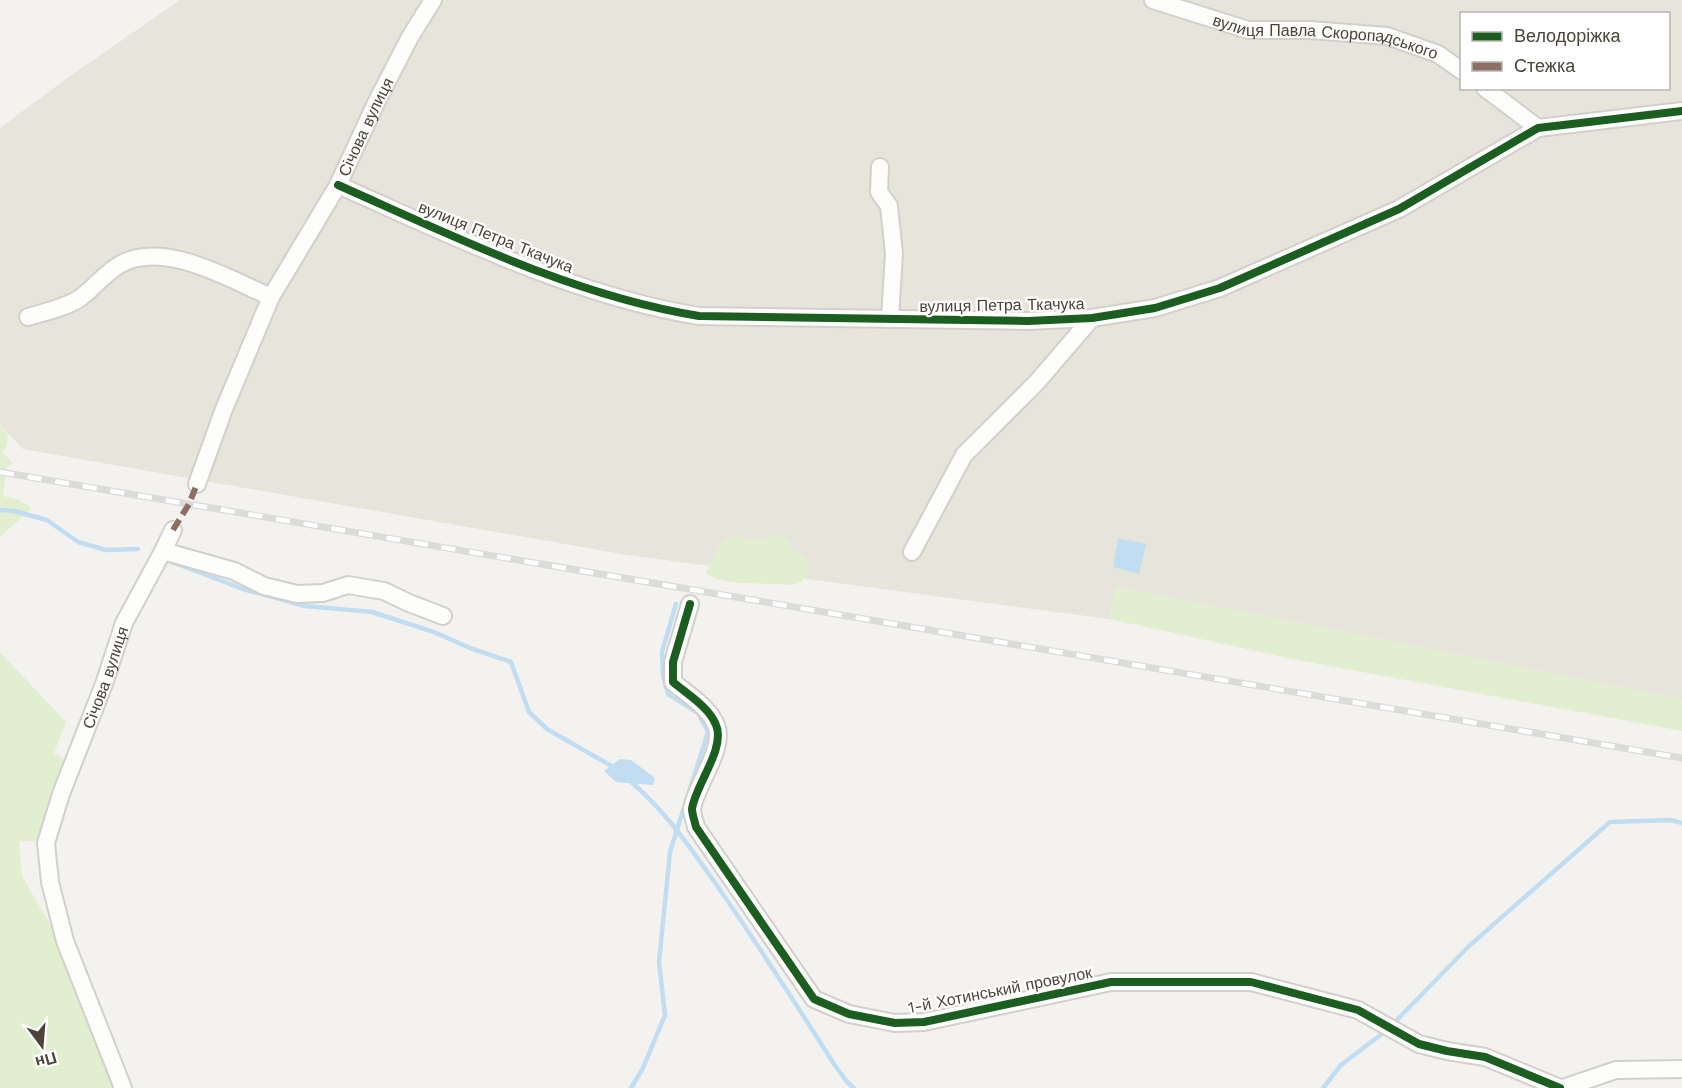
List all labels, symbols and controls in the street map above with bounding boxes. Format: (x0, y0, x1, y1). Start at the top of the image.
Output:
street label: вулиця Павла Скоропадського (1211, 10, 1441, 63)
legend (1460, 12, 1670, 90)
text: Велодоріжка (1514, 25, 1622, 46)
text: Стежка (1514, 55, 1576, 76)
street label: Січова вулиця (334, 74, 397, 179)
street label: вулиця Петра Ткачука (416, 197, 576, 277)
street label: вулиця Петра Ткачука (919, 294, 1085, 316)
street label: Січова вулиця (78, 624, 132, 731)
street label: 1-й Хотинський провулок (906, 963, 1095, 1017)
north arrow (12, 1016, 72, 1076)
text: Пн (33, 1048, 59, 1072)

